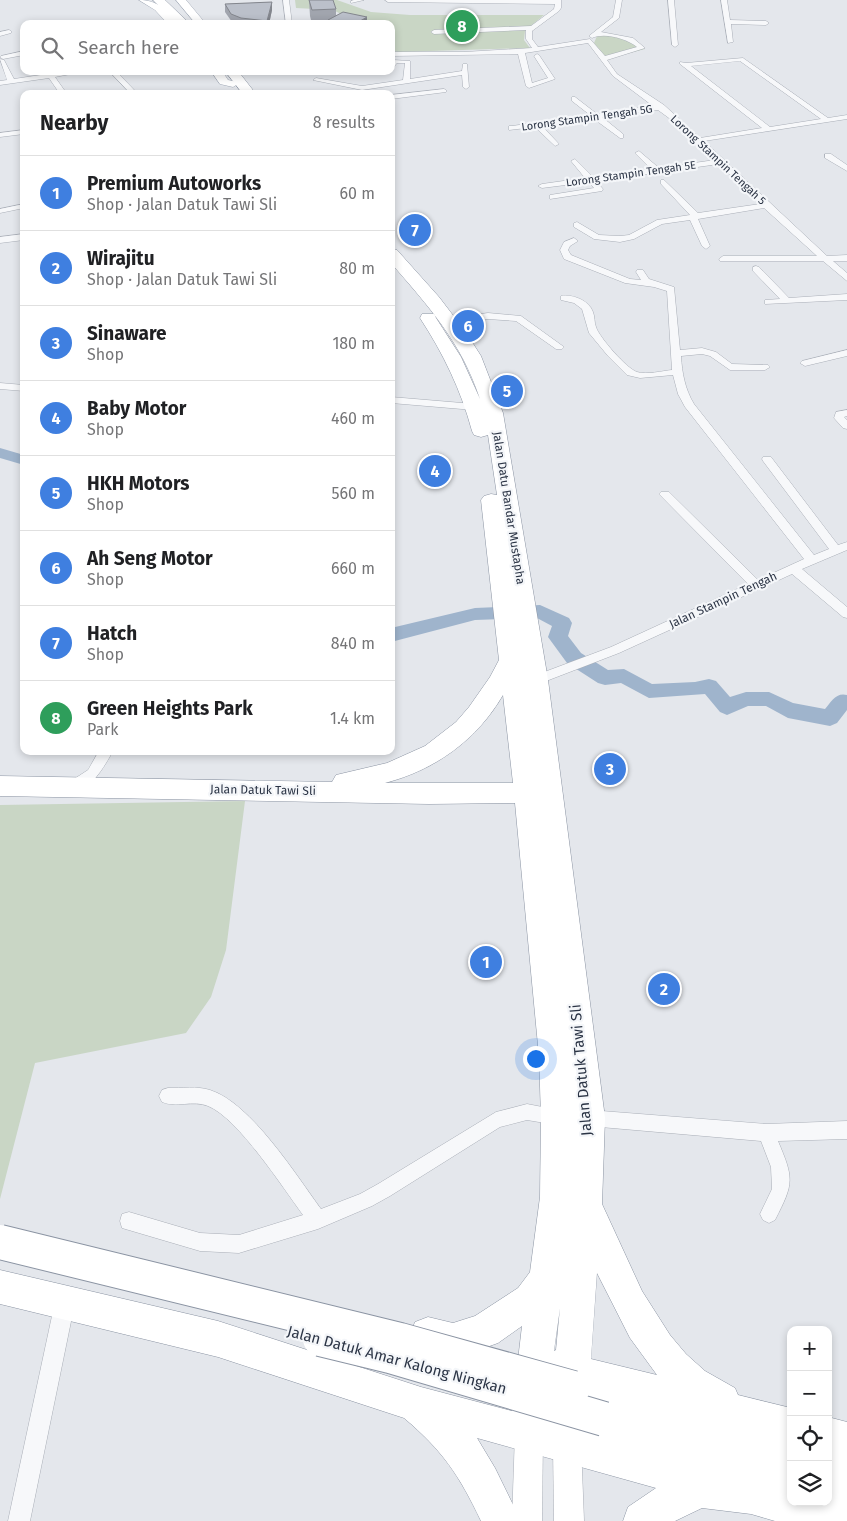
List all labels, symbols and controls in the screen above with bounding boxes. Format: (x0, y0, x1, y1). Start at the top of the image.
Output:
pin: 8 (446, 7, 478, 45)
search box (20, 20, 395, 75)
icon: search (38, 34, 66, 62)
text: Search here (78, 36, 179, 59)
street label: Lorong Stampin Tengah 5G (521, 102, 653, 134)
text: Nearby (40, 110, 108, 136)
text: 8 results (313, 113, 375, 132)
street label: Lorong Stampin Tengah 5 (668, 113, 769, 208)
street label: Lorong Stampin Tengah 5E (565, 158, 697, 190)
text: Premium Autoworks (87, 172, 261, 195)
text: 1 (52, 184, 60, 203)
text: 60 m (340, 184, 375, 203)
text: Shop · Jalan Datuk Tawi Sli (87, 195, 277, 214)
pin: 7 (399, 211, 431, 249)
text: Wirajitu (87, 247, 155, 270)
text: 2 (52, 259, 60, 278)
text: 80 m (339, 259, 375, 278)
text: Shop · Jalan Datuk Tawi Sli (87, 270, 277, 289)
pin: 6 (452, 307, 484, 345)
text: Sinaware (87, 322, 166, 345)
text: 3 (52, 334, 60, 353)
text: 180 m (332, 334, 375, 353)
text: Shop (87, 345, 124, 364)
pin: 5 (491, 372, 523, 410)
text: Baby Motor (87, 397, 186, 420)
text: 4 (51, 409, 61, 428)
text: 460 m (331, 409, 375, 428)
text: Shop (87, 420, 124, 439)
street label: Jalan Datu Bandar Mustapha (490, 431, 528, 585)
pin: 4 (419, 452, 451, 490)
text: HKH Motors (87, 472, 190, 495)
text: 5 (52, 484, 60, 503)
text: 560 m (332, 484, 375, 503)
text: Shop (87, 495, 124, 514)
text: Ah Seng Motor (87, 547, 213, 570)
text: 6 (51, 559, 61, 578)
text: 660 m (331, 559, 375, 578)
street label: Jalan Stampin Tengah (667, 569, 779, 631)
text: Shop (87, 570, 124, 589)
text: Hatch (87, 622, 137, 645)
text: 7 (52, 634, 60, 653)
text: 840 m (331, 634, 375, 653)
text: Shop (87, 645, 124, 664)
text: Green Heights Park (87, 697, 253, 720)
text: 8 (51, 709, 61, 728)
text: 1.4 km (330, 709, 375, 728)
text: Park (87, 720, 119, 739)
pin: 3 (594, 750, 626, 788)
street label: Jalan Datuk Tawi Sli (210, 782, 316, 798)
pin: 1 (470, 943, 502, 981)
pin: 2 (648, 970, 680, 1008)
street label: Jalan Datuk Tawi Sli (566, 1003, 596, 1137)
your location (523, 1046, 549, 1072)
street label: Jalan Datuk Amar Kalong Ningkan (285, 1322, 509, 1398)
map controls (787, 1326, 832, 1506)
button: + (787, 1326, 832, 1371)
button: − (787, 1371, 832, 1416)
button: locate (787, 1416, 832, 1461)
button: layers (787, 1461, 832, 1506)

